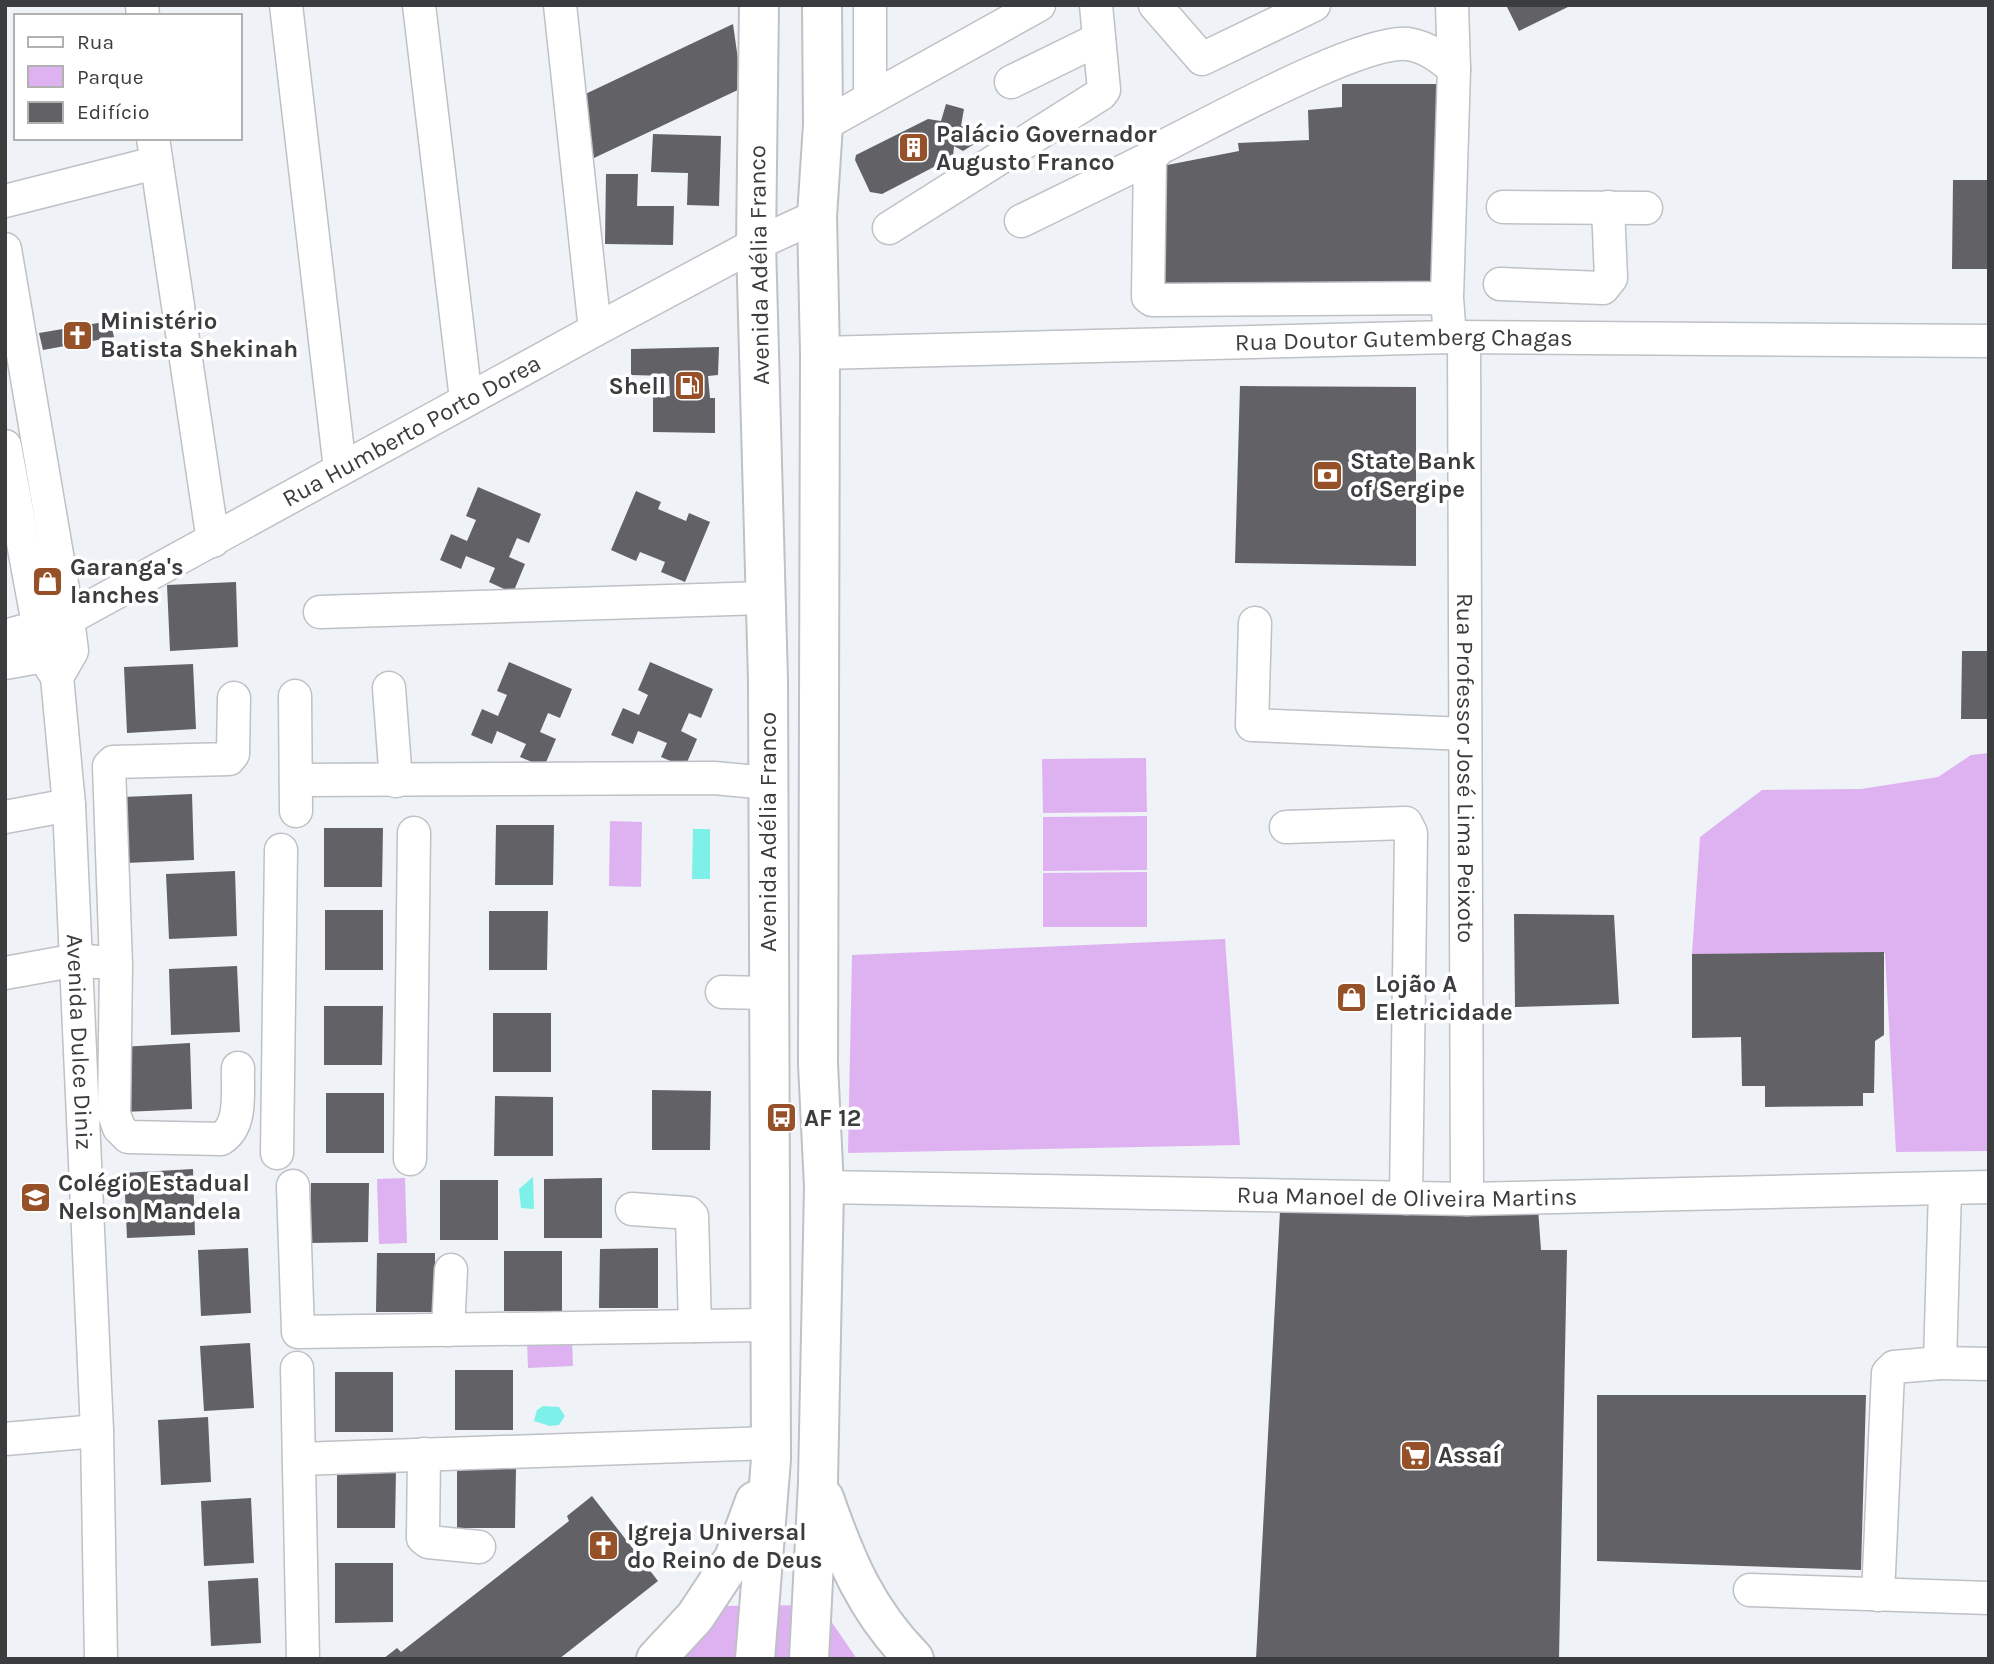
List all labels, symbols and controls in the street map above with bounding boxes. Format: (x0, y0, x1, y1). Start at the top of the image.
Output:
legend (14, 14, 242, 140)
text: Rua (77, 30, 114, 54)
text: Parque (77, 65, 144, 89)
text: Edifício (77, 100, 150, 124)
place label: Palácio Governador Augusto Franco (936, 120, 1157, 176)
building icon: Palácio Governador Augusto Franco (896, 131, 930, 165)
street label: Avenida Adélia Franco (743, 145, 775, 385)
place label: Ministério Batista Shekinah (100, 307, 298, 363)
church icon: Ministério Batista Shekinah (60, 318, 94, 352)
street label: Rua Doutor Gutemberg Chagas (1235, 323, 1573, 356)
street label: Rua Humberto Porto Dorea (277, 349, 546, 513)
fuel station icon: Shell (672, 369, 706, 403)
place label: Shell (608, 372, 666, 400)
place label: State Bank of Sergipe (1350, 447, 1476, 503)
bank icon: State Bank of Sergipe (1310, 458, 1344, 492)
place label: Garanga's lanches (70, 553, 184, 609)
shop icon: Garanga's lanches (30, 564, 64, 598)
street label: Rua Professor José Lima Peixoto (1451, 593, 1480, 943)
street label: Avenida Adélia Franco (754, 712, 782, 952)
street label: Avenida Dulce Diniz (61, 933, 98, 1150)
place label: Lojão A Eletricidade (1375, 970, 1513, 1026)
shop icon: Lojão A Eletricidade (1335, 981, 1369, 1015)
bus stop icon: AF 12 (764, 1101, 798, 1135)
place label: AF 12 (804, 1104, 861, 1132)
place label: Colégio Estadual Nelson Mandela (58, 1169, 250, 1225)
school or university icon: Colégio Estadual Nelson Mandela (18, 1180, 52, 1214)
street label: Rua Manoel de Oliveira Martins (1236, 1181, 1577, 1213)
supermarket icon: Assaí (1398, 1438, 1432, 1472)
place label: Assaí (1438, 1441, 1501, 1469)
place label: Igreja Universal do Reino de Deus (627, 1518, 822, 1574)
church icon: Igreja Universal do Reino de Deus (587, 1529, 621, 1563)

